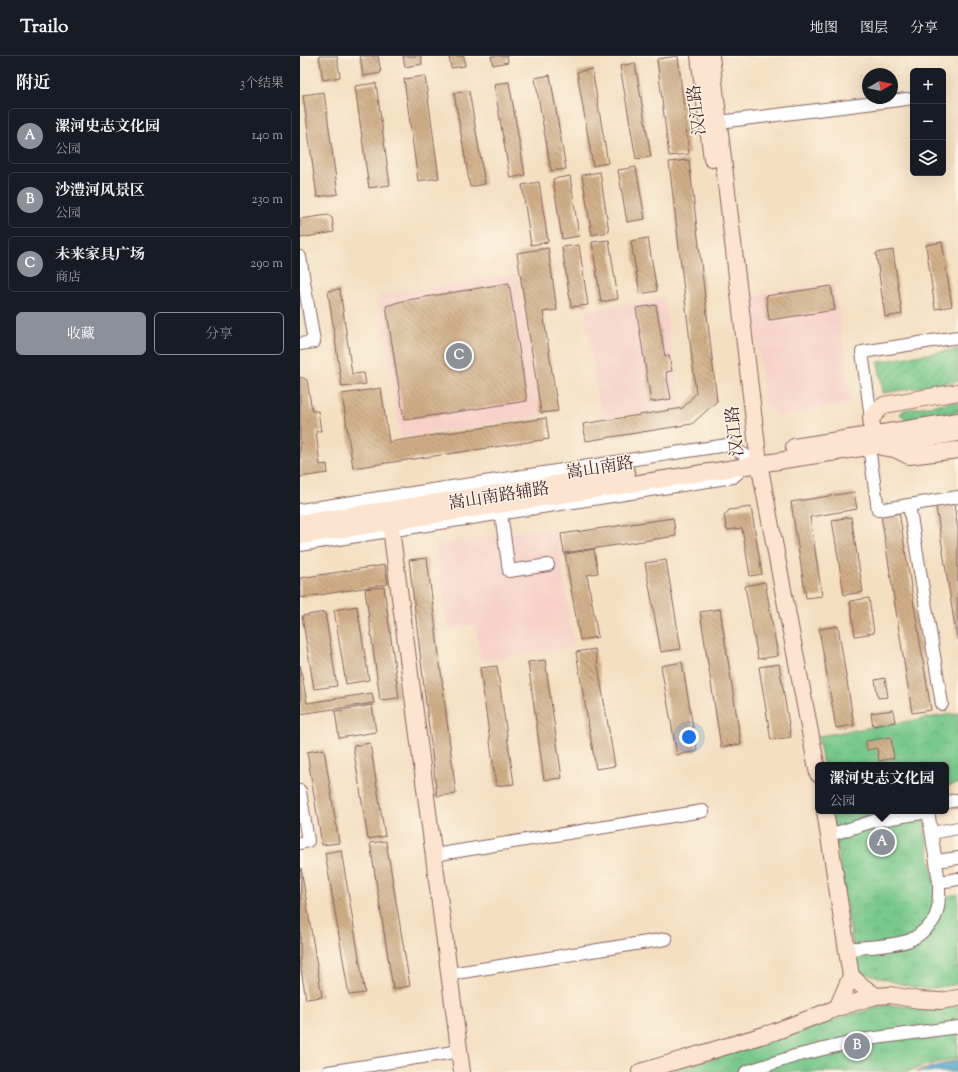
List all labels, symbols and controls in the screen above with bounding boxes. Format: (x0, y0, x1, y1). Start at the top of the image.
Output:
text: Trailo (20, 14, 68, 41)
text: 地图 (810, 19, 838, 39)
text: 图层 (860, 19, 888, 39)
text: 分享 (910, 19, 938, 39)
north arrow (862, 68, 898, 104)
map controls (910, 68, 946, 176)
button: + (910, 68, 946, 104)
text: 附近 (16, 72, 50, 96)
text: 3个结果 (240, 75, 284, 93)
street label: 汉江路 (683, 83, 713, 137)
button: − (910, 104, 946, 140)
text: 漯河史志文化园 (55, 117, 160, 138)
text: A (25, 127, 35, 145)
text: 140 m (252, 127, 283, 145)
button: layers (910, 140, 946, 176)
text: 公园 (55, 141, 81, 159)
text: 沙澧河风景区 (55, 181, 145, 202)
text: B (26, 191, 34, 209)
text: 230 m (251, 191, 283, 209)
text: 公园 (55, 205, 81, 223)
text: 未来家具广场 (55, 245, 145, 266)
text: C (25, 255, 35, 273)
text: 290 m (250, 255, 283, 273)
text: 商店 (55, 269, 81, 287)
button: 收藏 (16, 312, 146, 355)
button: 分享 (154, 312, 284, 355)
pin: C (446, 341, 472, 371)
street label: 汉江路 (721, 404, 751, 458)
street label: 嵩山南路 (565, 452, 635, 486)
street label: 嵩山南路辅路 (447, 477, 551, 517)
your location (679, 727, 699, 747)
popup (815, 762, 949, 814)
text: 漯河史志文化园 (829, 769, 935, 790)
text: 公园 (829, 793, 856, 811)
pin: A (869, 827, 895, 857)
pin: B (844, 1031, 870, 1061)

